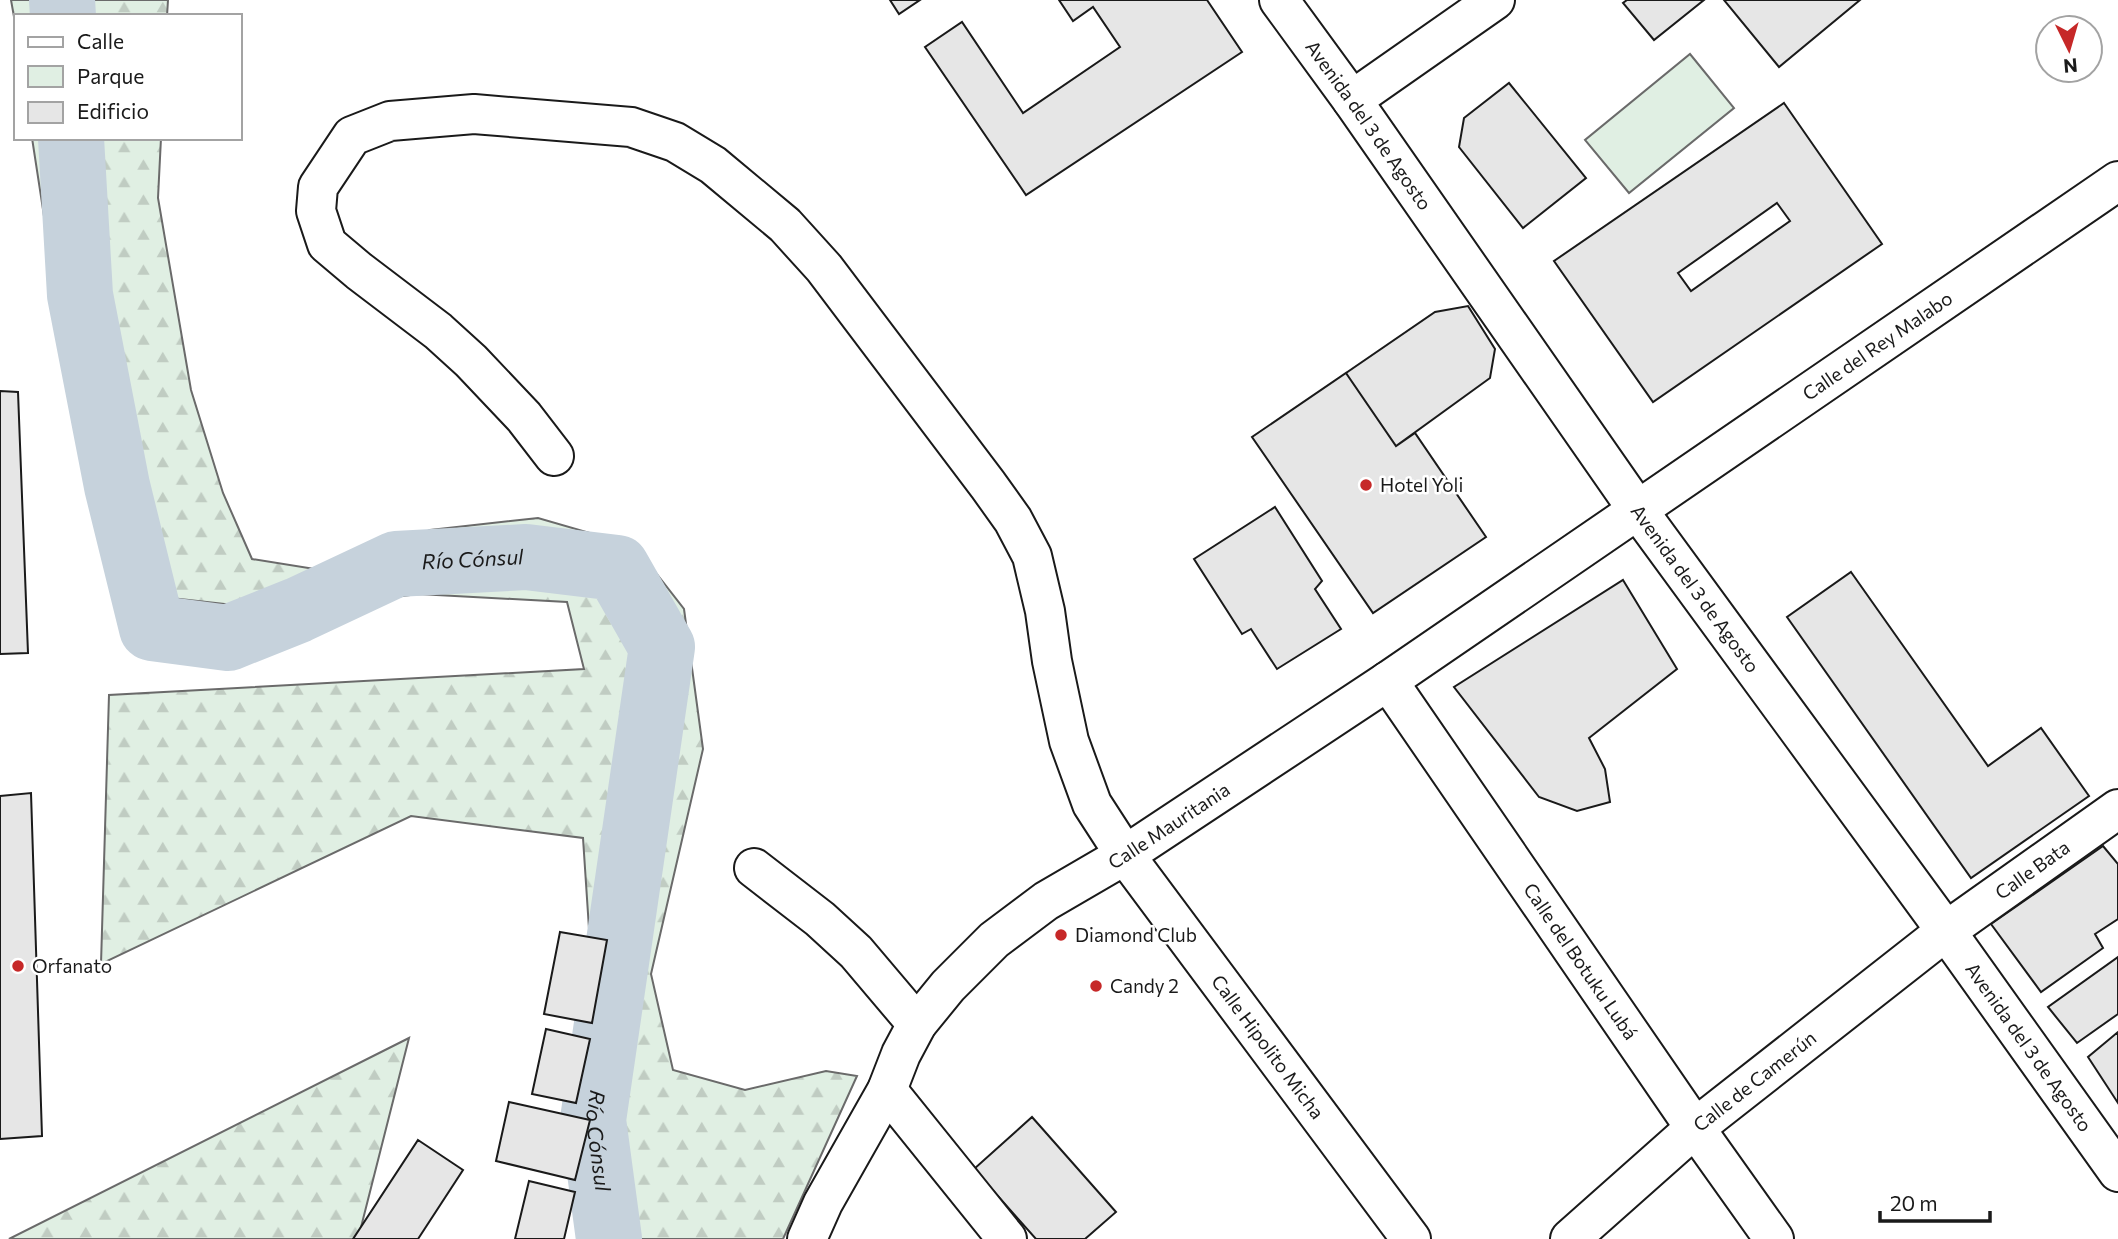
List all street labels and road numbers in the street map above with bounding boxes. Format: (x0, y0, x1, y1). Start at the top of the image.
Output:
street label: Avenida del 3 de Agosto (1301, 36, 1437, 214)
street label: Calle del Rey Malabo (1798, 286, 1956, 405)
street label: Avenida del 3 de Agosto (1627, 500, 1765, 677)
street label: Calle Mauritania (1104, 777, 1234, 873)
street label: Calle Bata (1990, 835, 2074, 904)
street label: Calle del Botuku Lubá (1519, 878, 1643, 1044)
street label: Avenida del 3 de Agosto (1961, 958, 2097, 1136)
street label: Calle Hipolito Micha (1207, 970, 1329, 1123)
street label: Calle de Camerún (1688, 1026, 1820, 1136)

